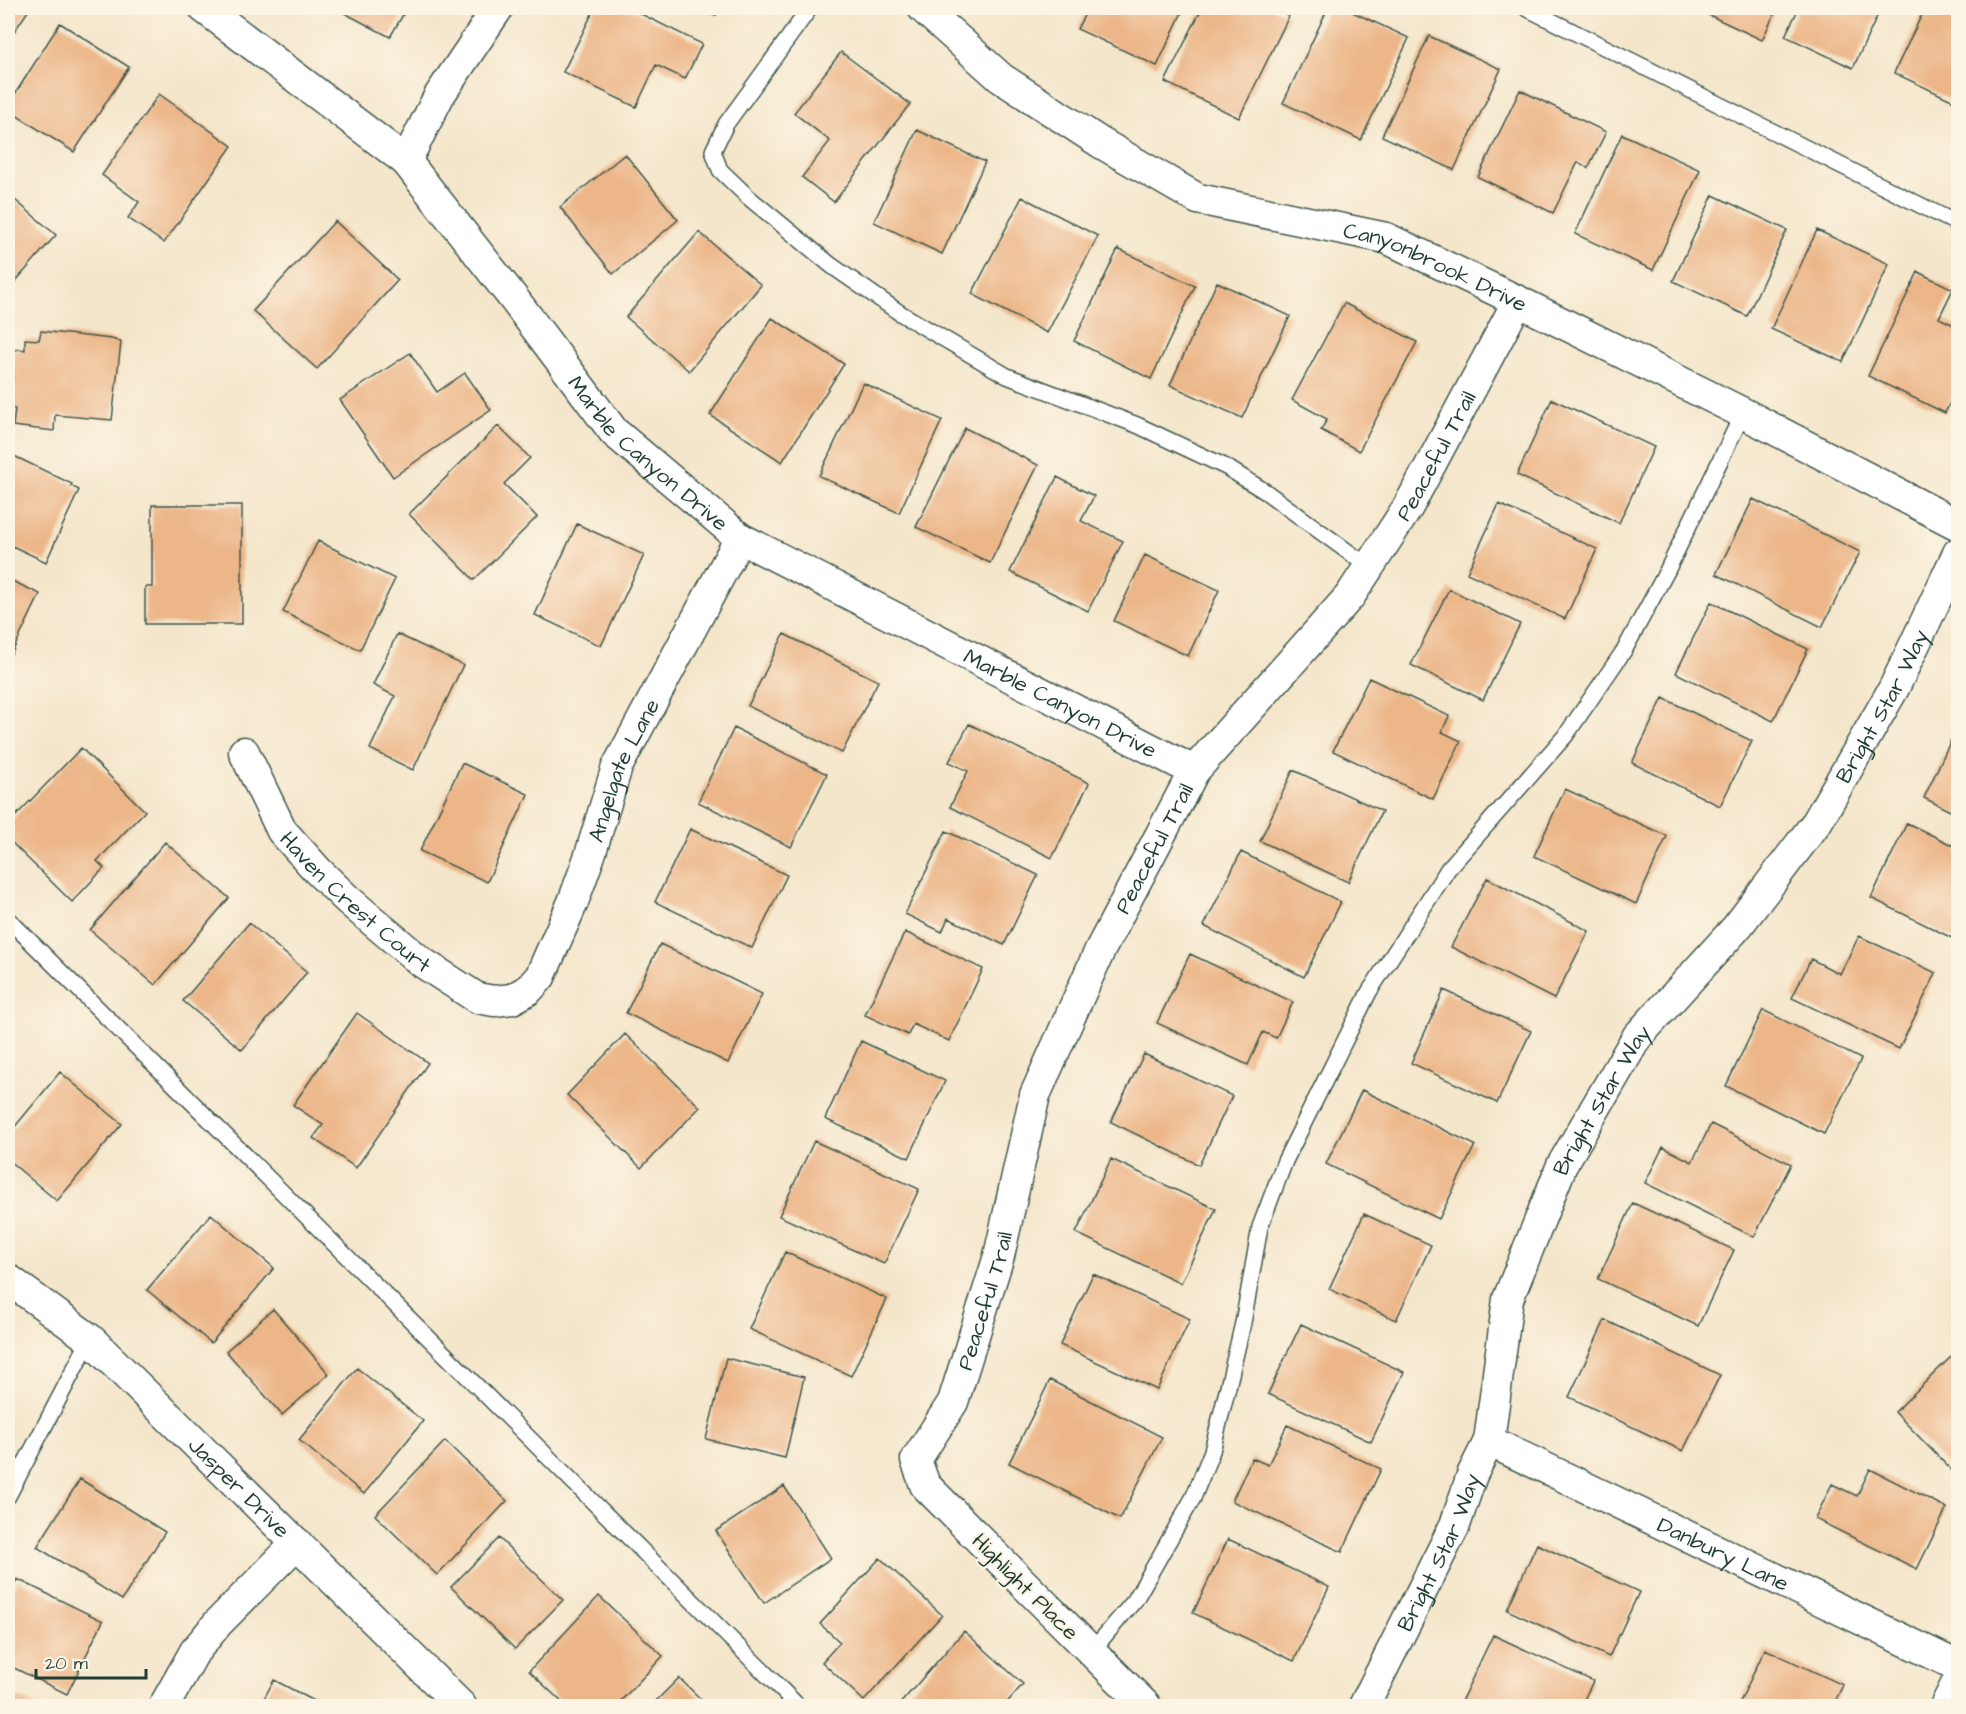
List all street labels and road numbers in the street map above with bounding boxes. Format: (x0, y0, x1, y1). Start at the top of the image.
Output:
street label: Canyonbrook Drive (1340, 216, 1532, 320)
street label: Marble Canyon Drive (560, 370, 734, 539)
street label: Peaceful Trail (1389, 386, 1484, 528)
street label: Bright Star Way (1829, 625, 1937, 789)
street label: Marble Canyon Drive (958, 641, 1162, 766)
street label: Angelgate Lane (581, 694, 668, 846)
street label: Peaceful Trail (1108, 778, 1202, 919)
street label: Haven Crest Court (272, 825, 437, 981)
street label: Bright Star Way (1546, 1018, 1659, 1180)
street label: Peaceful Trail (950, 1229, 1021, 1374)
street label: Jasper Drive (181, 1431, 296, 1546)
street label: Bright Star Way (1390, 1470, 1489, 1637)
street label: Danbury Lane (1652, 1510, 1794, 1600)
street label: Highlight Place (964, 1527, 1086, 1648)

